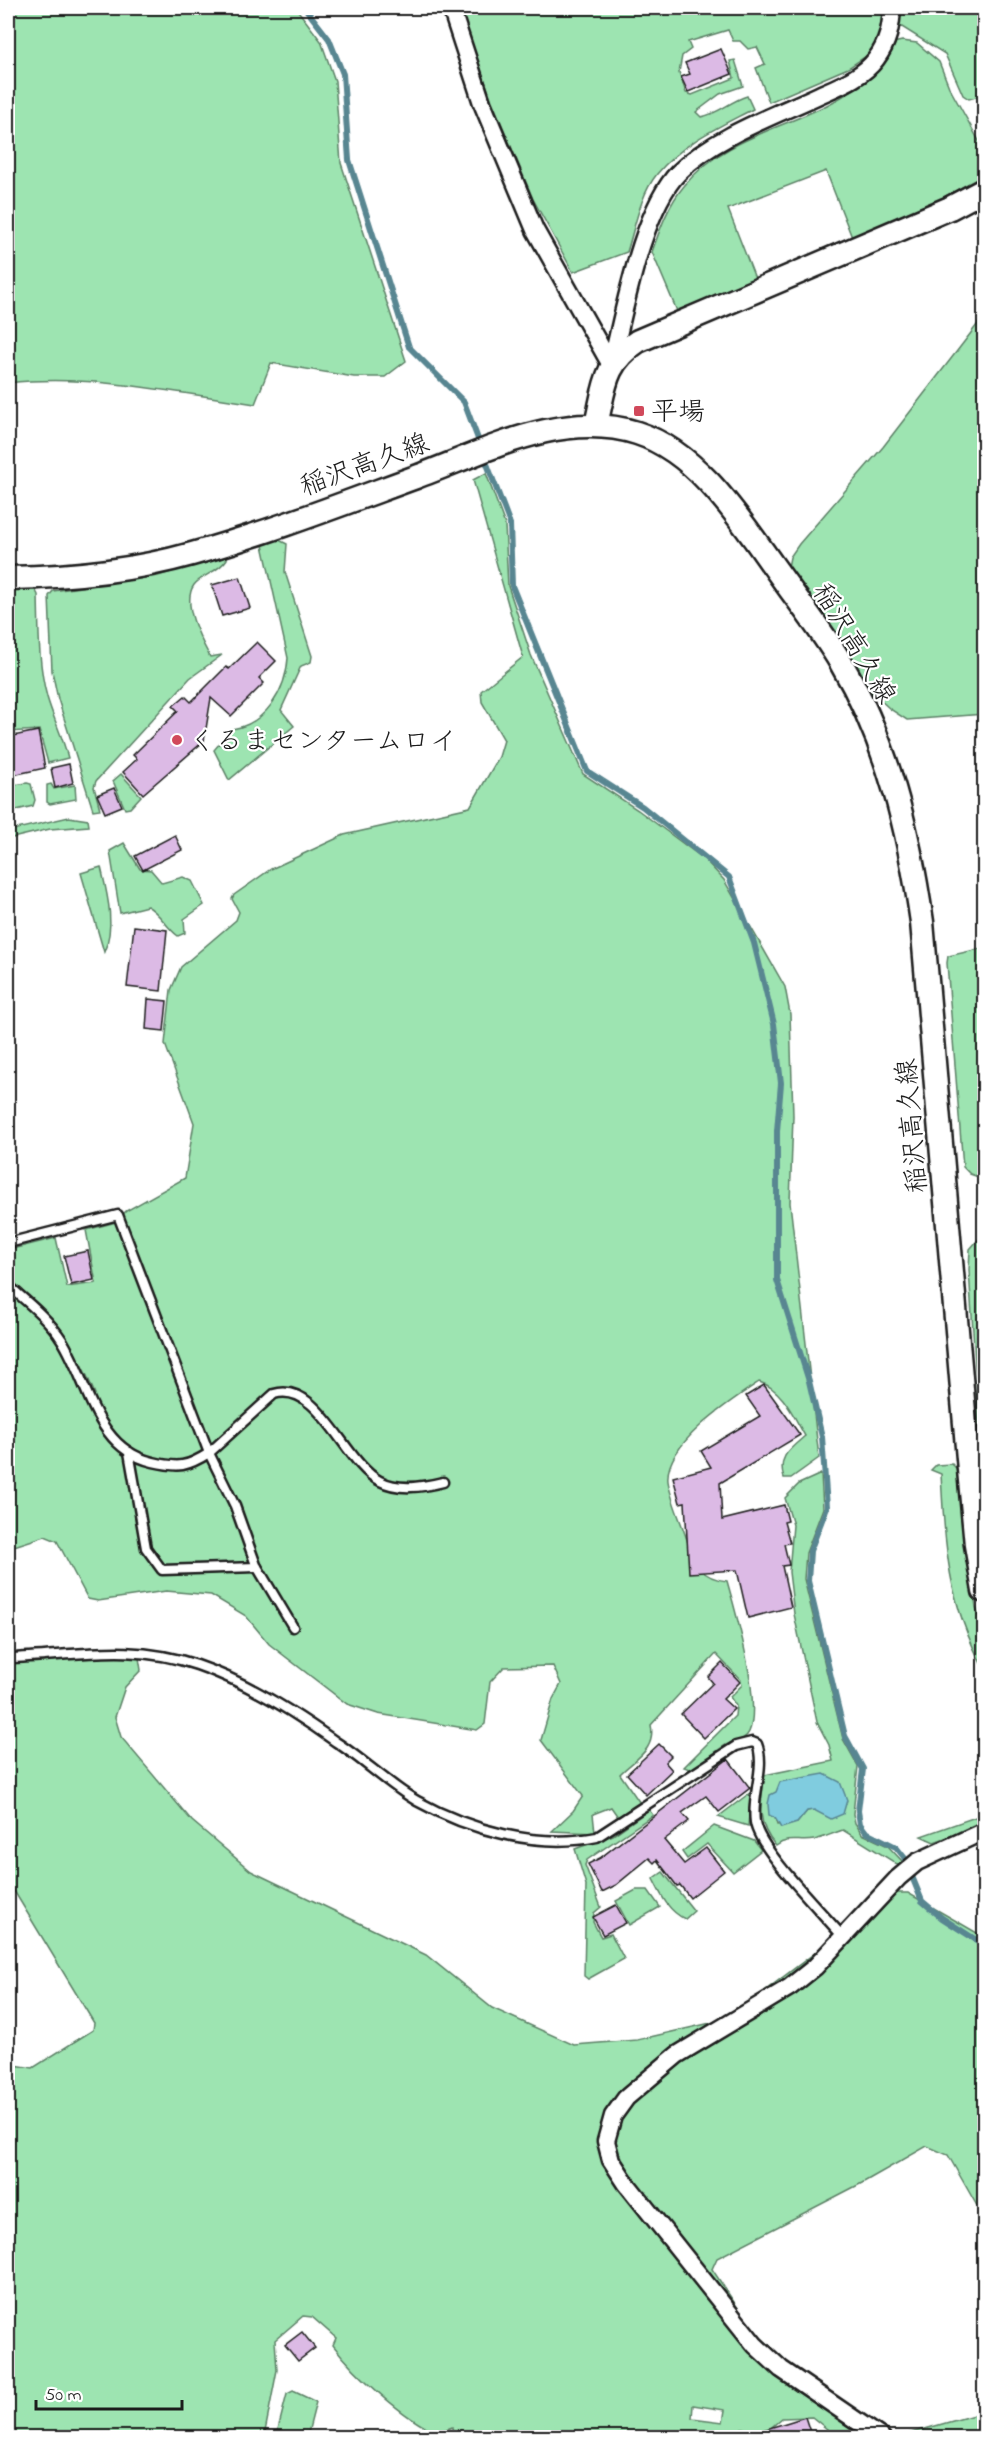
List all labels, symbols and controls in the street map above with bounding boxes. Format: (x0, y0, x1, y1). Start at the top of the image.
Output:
place label: 平場 (651, 394, 705, 433)
marker: 平場 (632, 404, 646, 418)
street label: 稲沢高久線 (295, 425, 435, 508)
street label: 稲沢高久線 (801, 576, 904, 712)
place label: くるまセンタームロイ (189, 723, 457, 762)
marker: くるまセンタームロイ (170, 733, 184, 747)
street label: 稲沢高久線 (888, 1057, 939, 1195)
scale bar (36, 2373, 182, 2411)
text: 50 m (45, 2383, 82, 2409)

